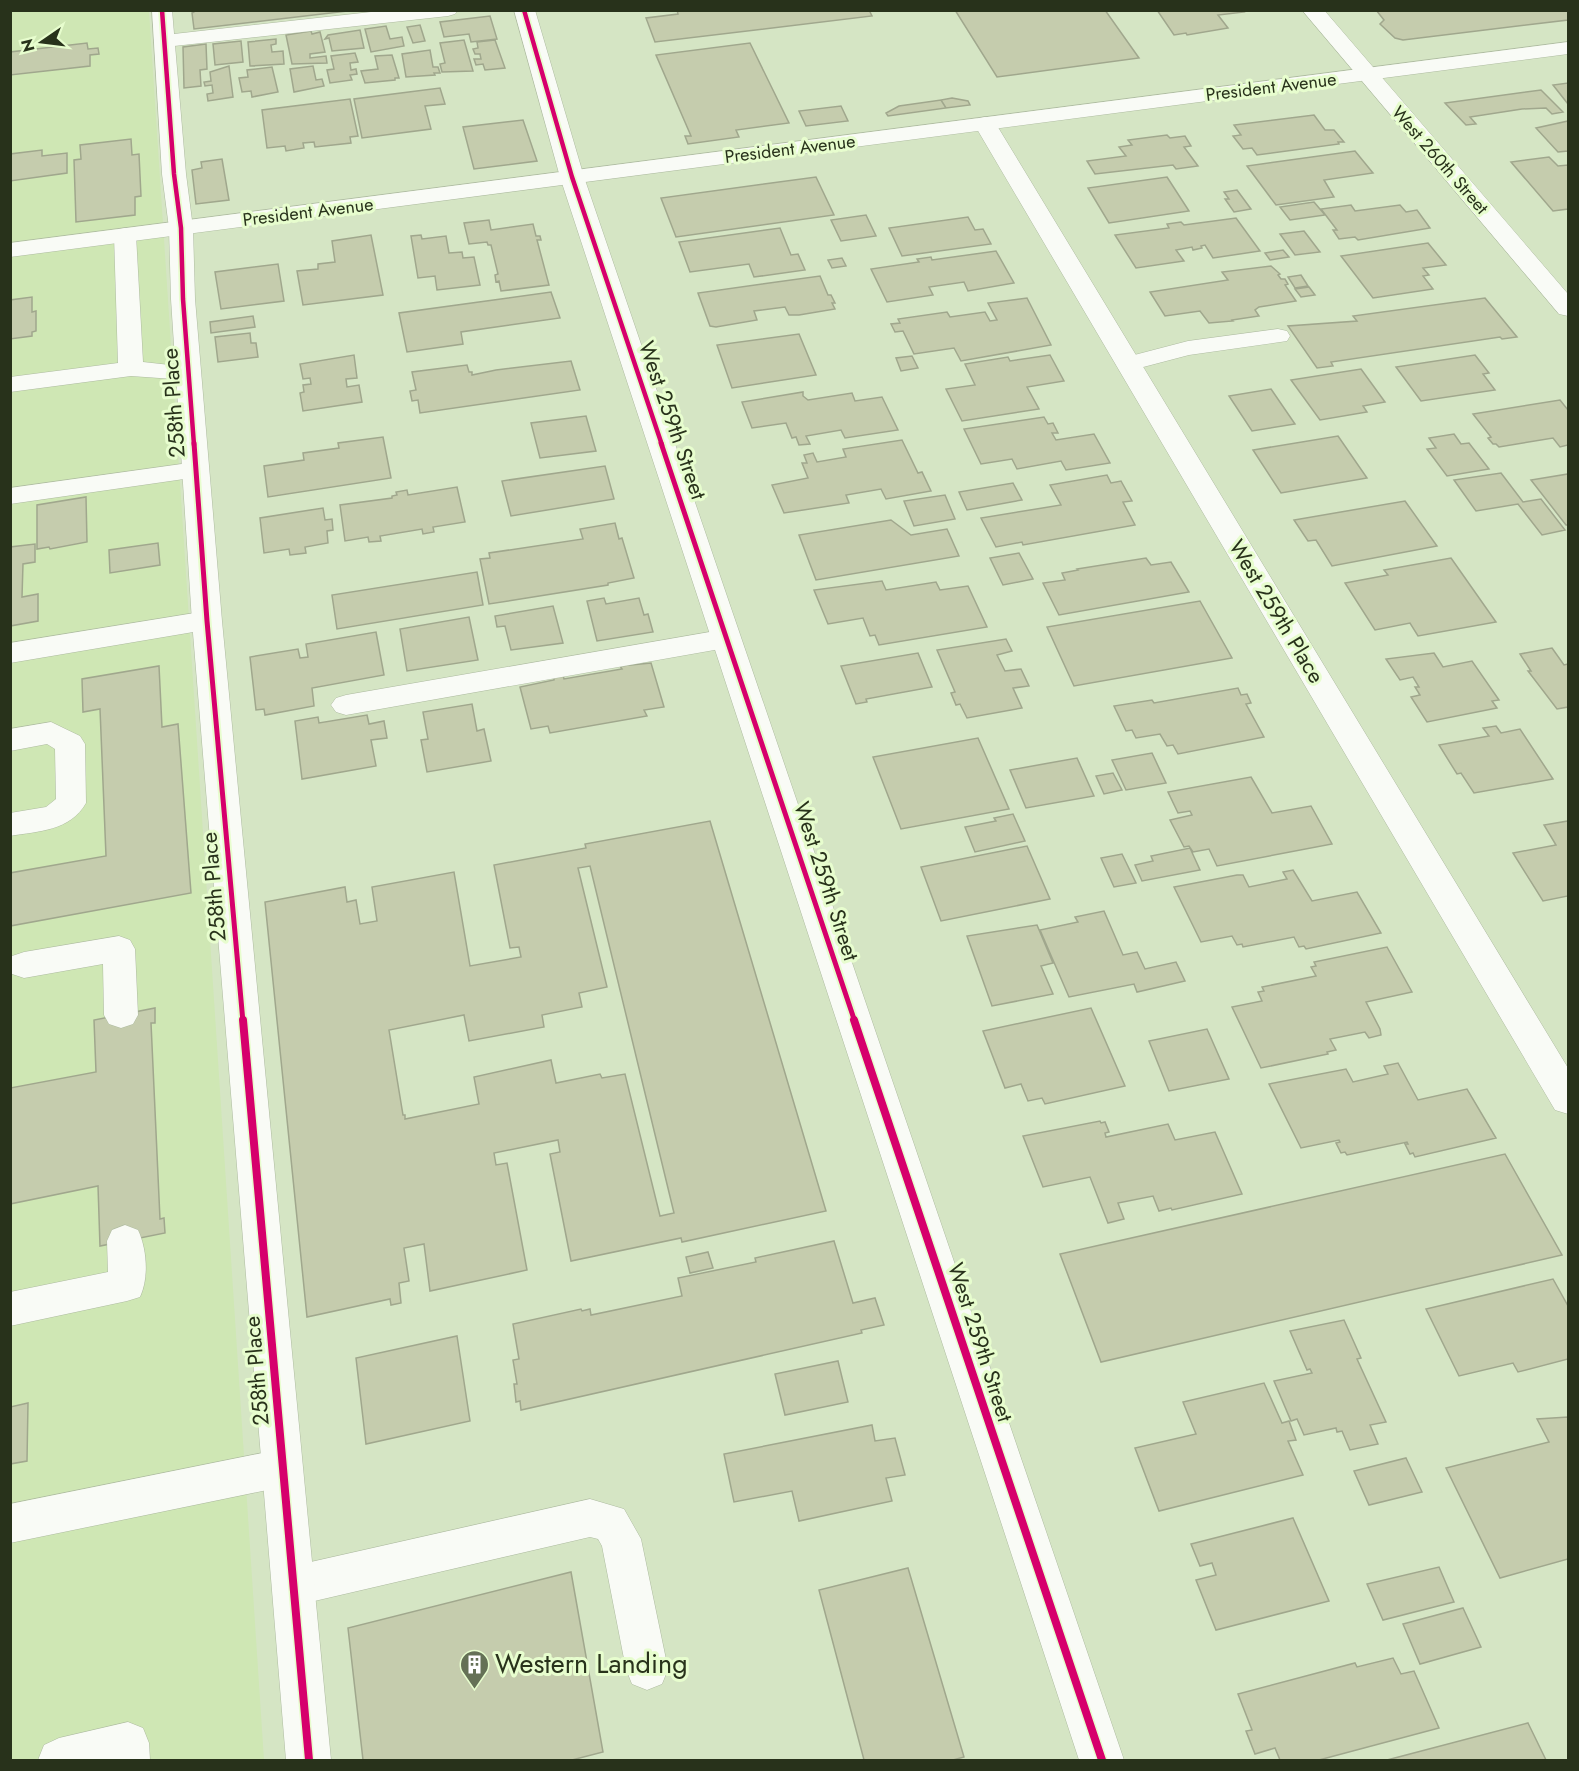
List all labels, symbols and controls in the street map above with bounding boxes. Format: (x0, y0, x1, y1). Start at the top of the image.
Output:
north arrow (12, 12, 72, 72)
text: N (15, 37, 41, 54)
street label: President Avenue (1204, 66, 1338, 108)
street label: West 260th Street (1386, 100, 1495, 220)
street label: President Avenue (723, 128, 857, 170)
street label: President Avenue (241, 191, 375, 233)
street label: West 259th Street (631, 336, 715, 504)
street label: 258th Place (153, 347, 193, 459)
street label: West 259th Place (1221, 533, 1333, 689)
street label: West 259th Street (786, 797, 868, 965)
street label: 258th Place (192, 831, 234, 943)
street label: West 259th Street (940, 1258, 1022, 1426)
street label: 258th Place (235, 1315, 277, 1427)
place label: Western Landing (495, 1644, 688, 1683)
building icon: Western Landing (458, 1648, 490, 1690)

